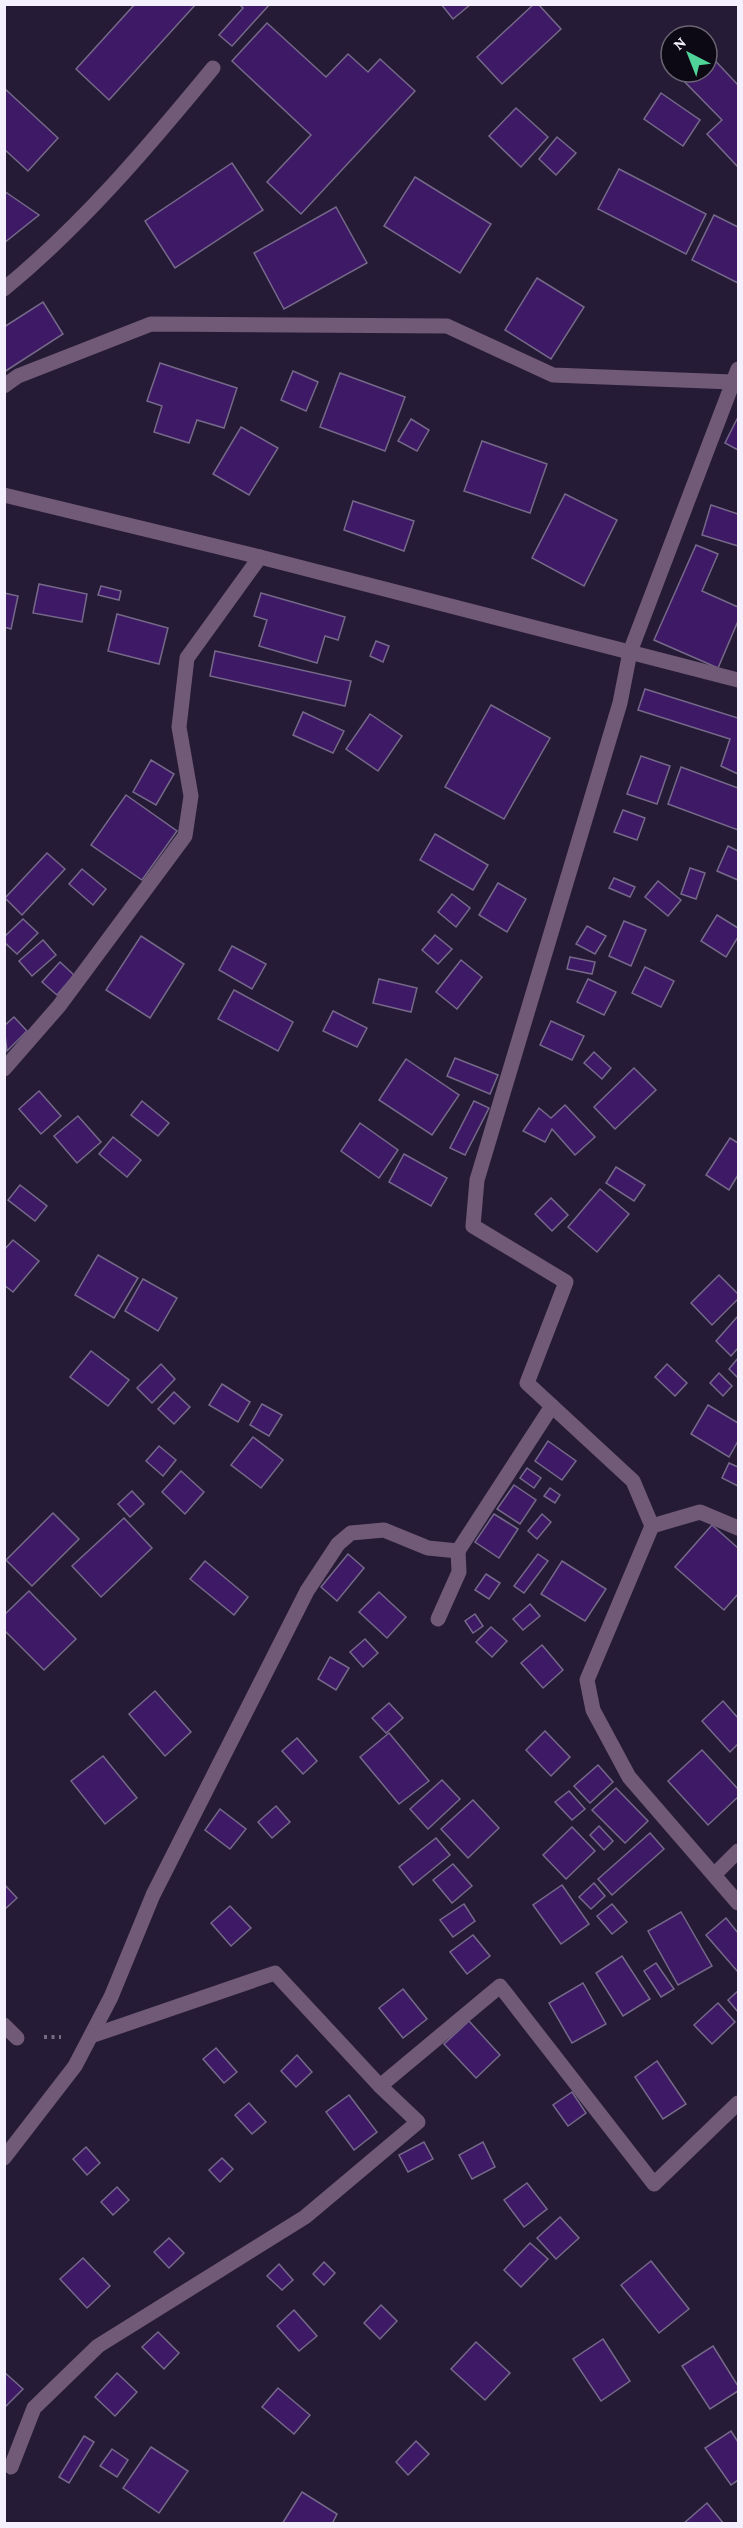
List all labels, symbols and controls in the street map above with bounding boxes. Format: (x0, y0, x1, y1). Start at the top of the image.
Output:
north arrow (659, 24, 719, 84)
text: N (670, 33, 689, 53)

